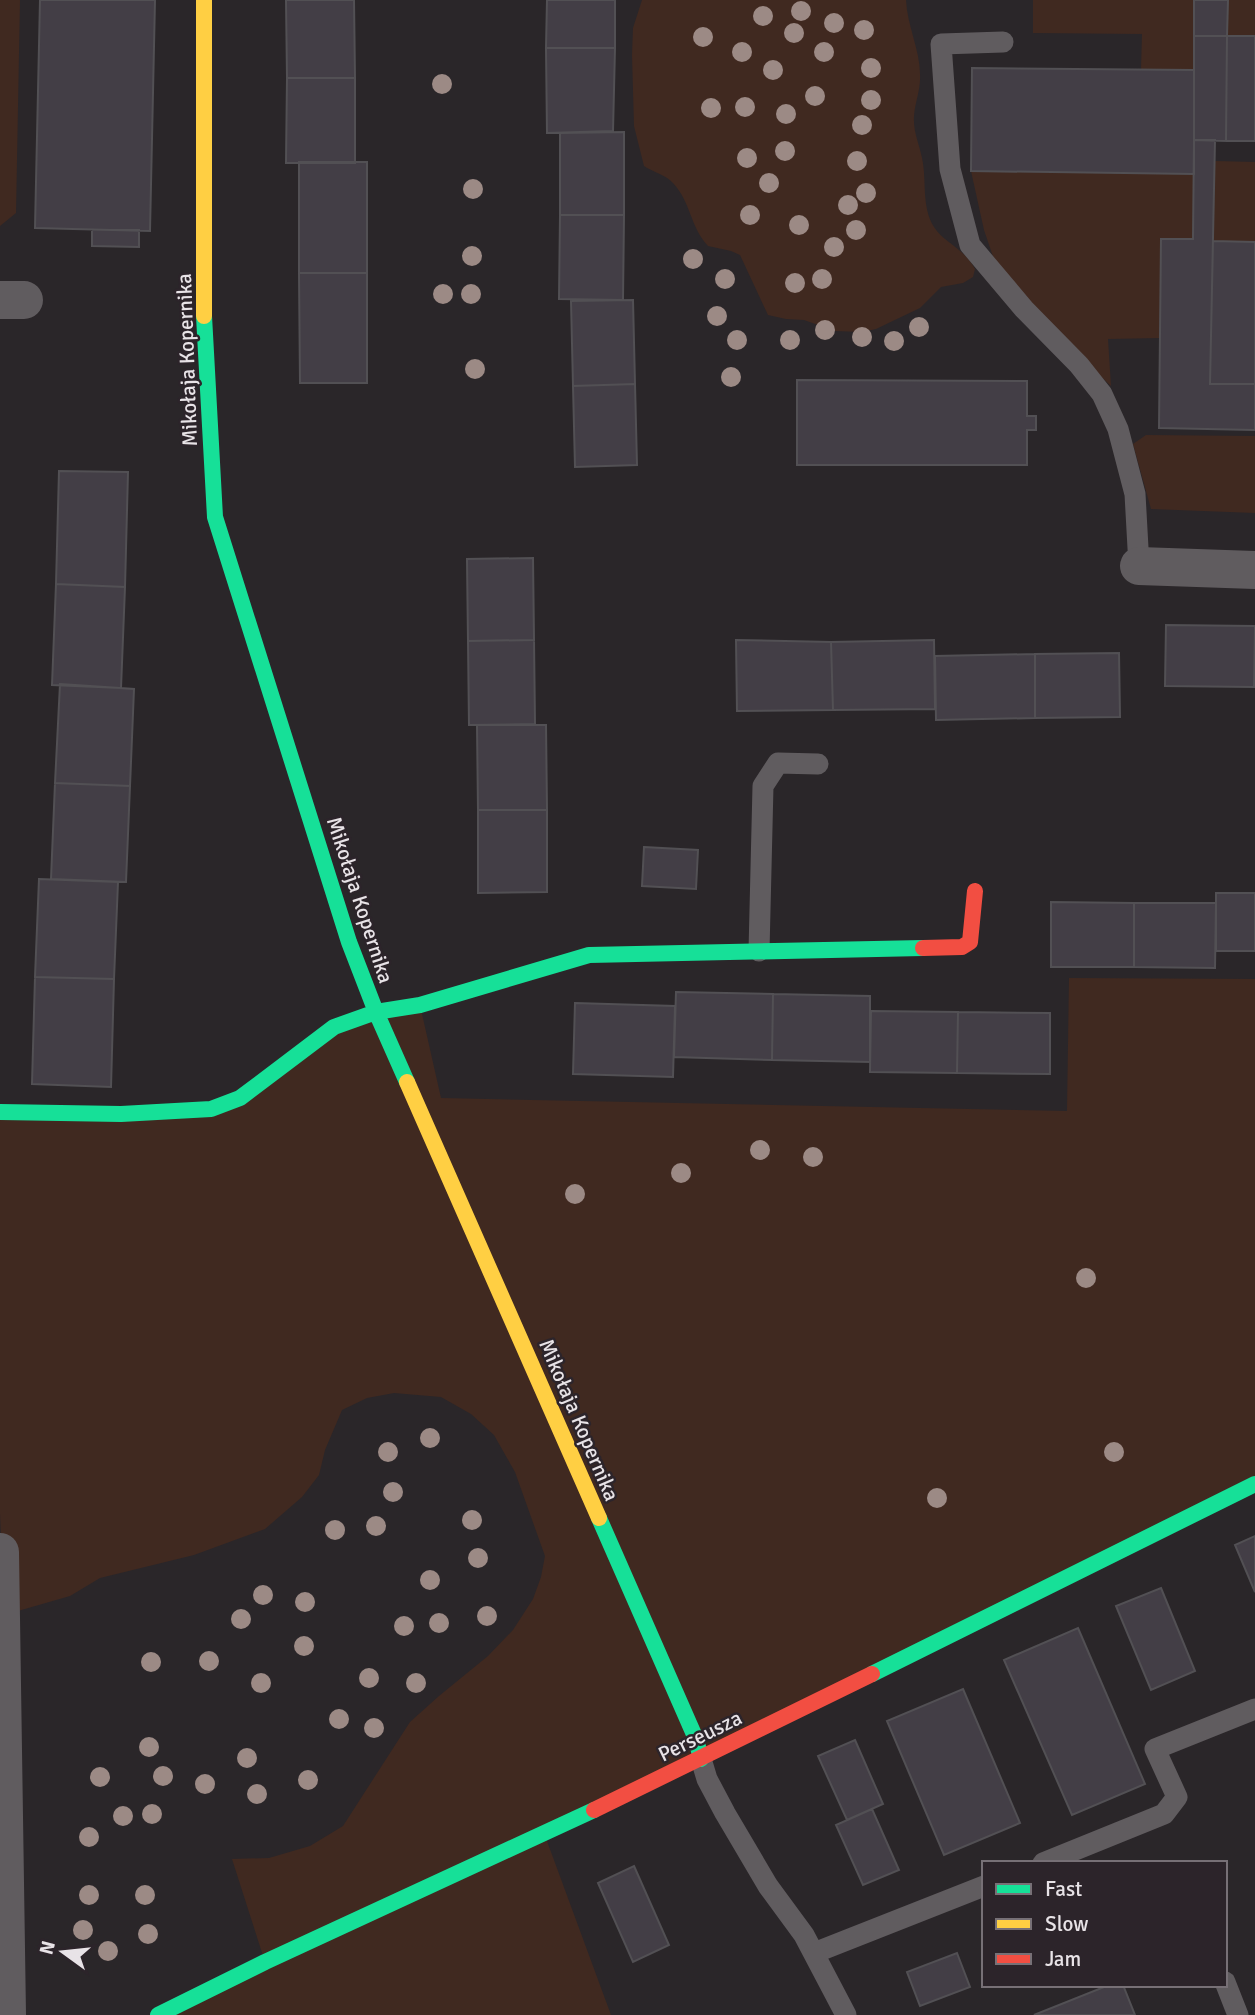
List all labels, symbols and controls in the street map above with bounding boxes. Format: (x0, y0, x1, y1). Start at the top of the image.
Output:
street label: Mikołaja Kopernika (171, 273, 203, 447)
street label: Mikołaja Kopernika (321, 814, 399, 986)
street label: Mikołaja Kopernika (533, 1335, 625, 1505)
street label: Perseusza (654, 1705, 746, 1767)
legend (982, 1861, 1227, 1987)
text: Fast (1045, 1876, 1082, 1902)
text: Slow (1045, 1911, 1089, 1937)
north arrow (28, 1917, 98, 1987)
text: N (34, 1938, 61, 1957)
text: Jam (1045, 1946, 1081, 1972)

